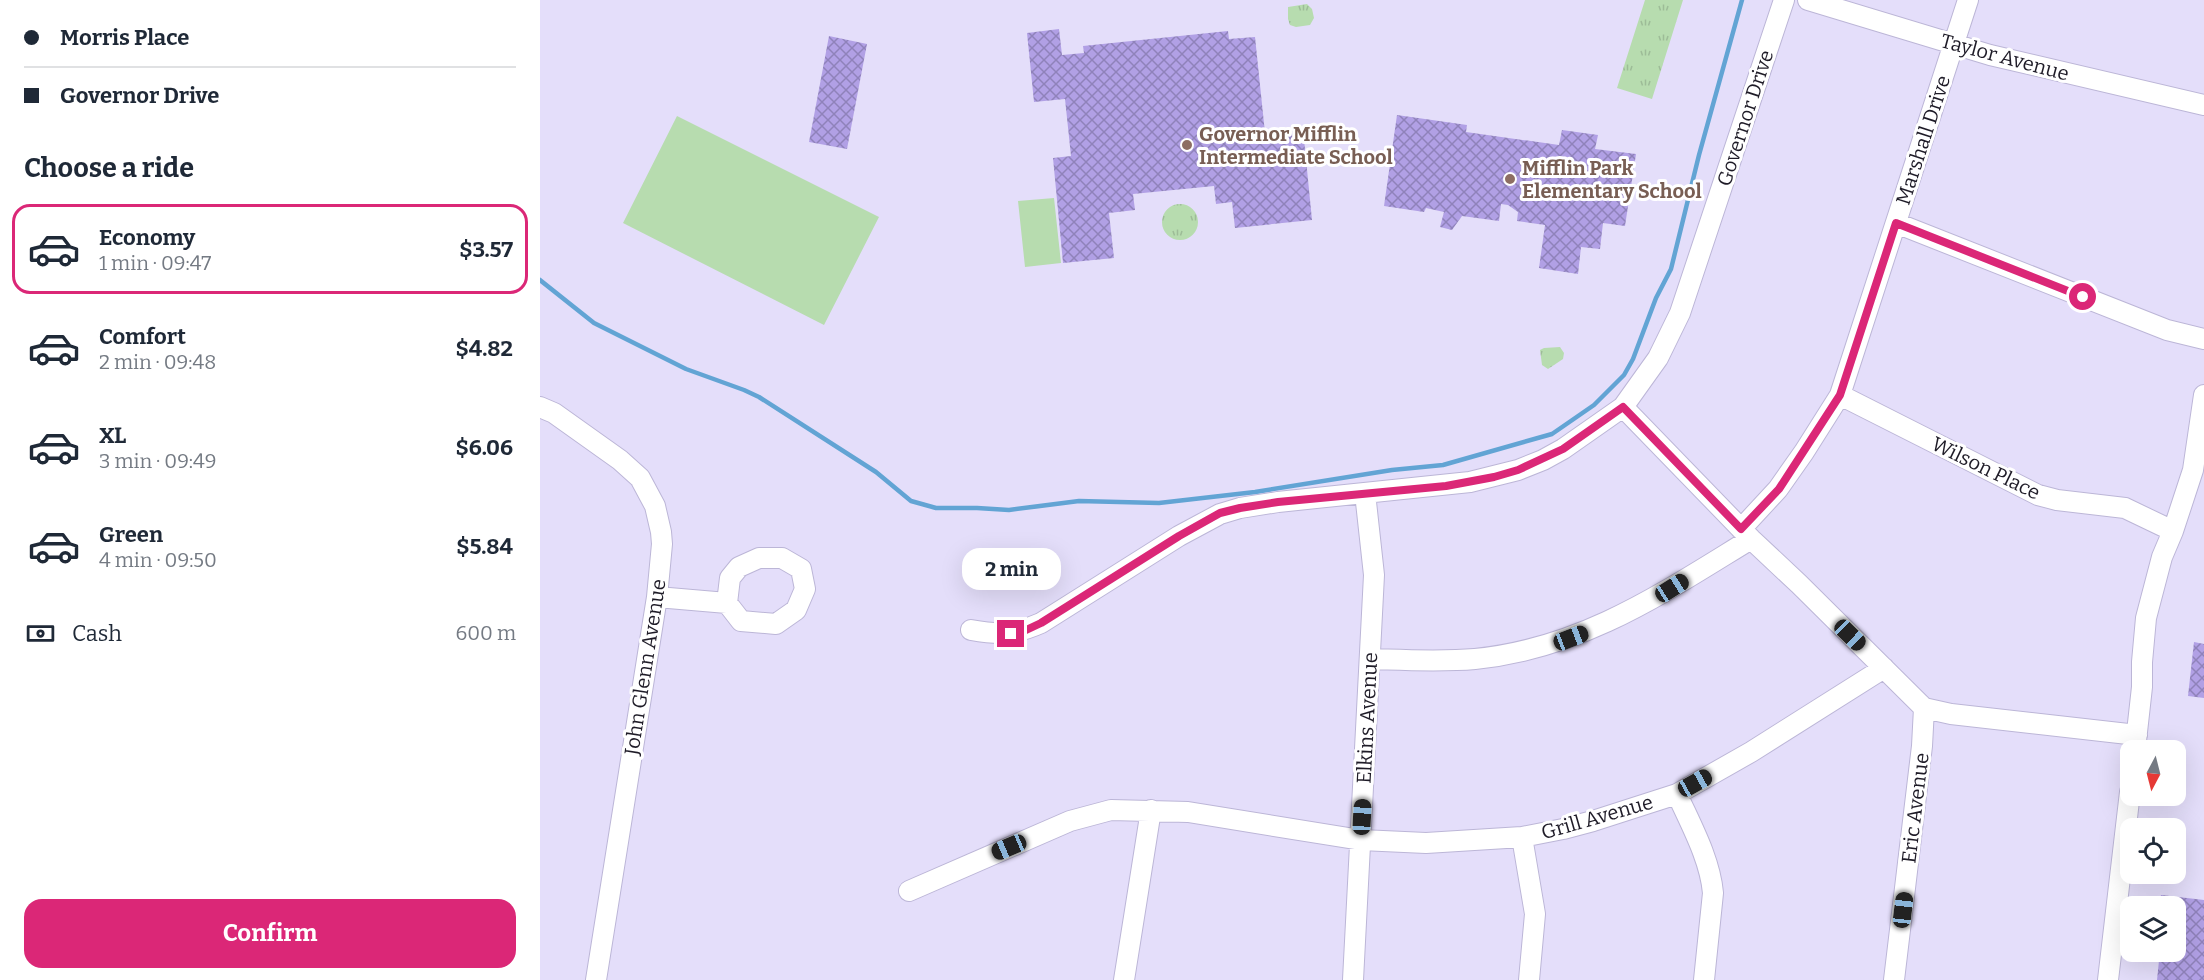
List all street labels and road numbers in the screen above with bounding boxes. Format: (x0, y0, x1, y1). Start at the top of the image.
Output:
street label: Taylor Avenue (1938, 28, 2072, 86)
street label: Governor Drive (1712, 47, 1778, 189)
street label: Marshall Drive (1891, 72, 1955, 208)
street label: Wilson Place (1928, 431, 2044, 505)
street label: John Glenn Avenue (619, 577, 671, 758)
street label: Elkins Avenue (1352, 652, 1382, 784)
street label: Eric Avenue (1896, 751, 1934, 865)
street label: Grill Avenue (1538, 790, 1656, 844)

